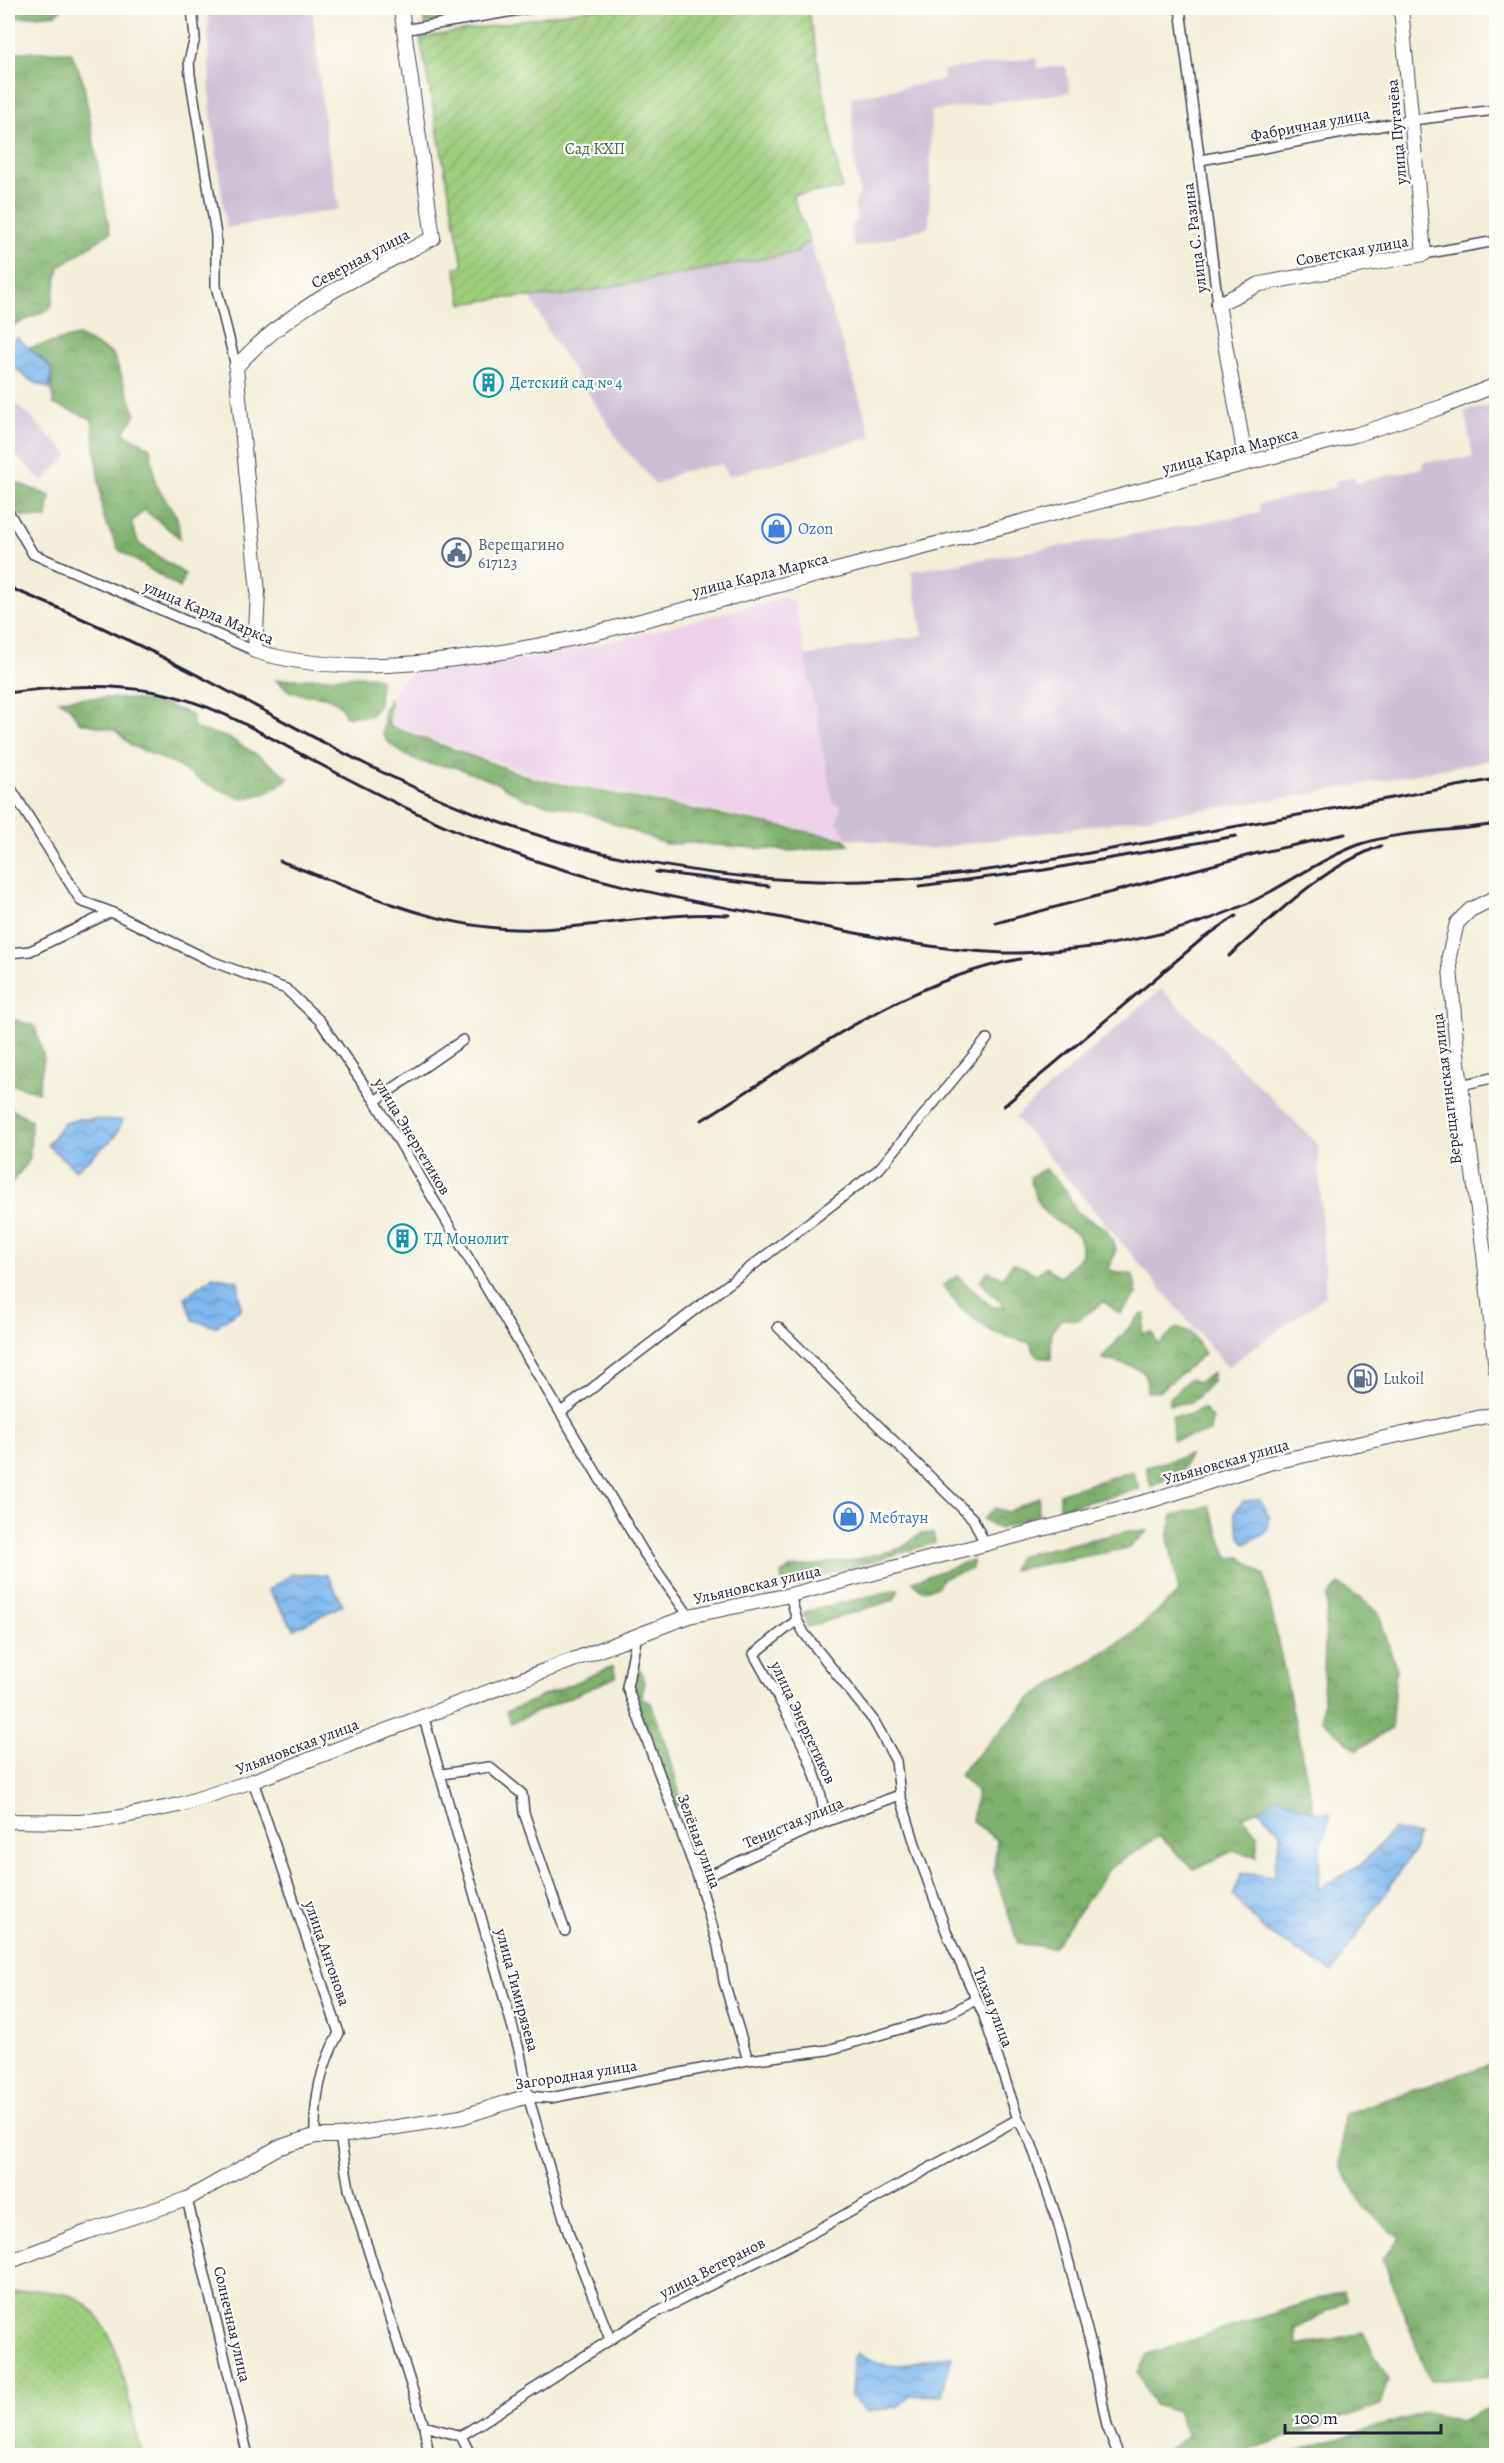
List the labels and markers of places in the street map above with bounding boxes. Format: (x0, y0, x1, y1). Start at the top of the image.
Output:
building icon: Детский сад № 4 (473, 366, 505, 398)
place label: Детский сад № 4 (510, 372, 623, 394)
shop icon: Ozon (761, 512, 793, 544)
place label: Ozon (798, 518, 833, 540)
place label: Верещагино 617123 (478, 534, 564, 574)
public building icon: Верещагино 617123 (441, 537, 473, 569)
building icon: ТД Монолит (387, 1222, 419, 1254)
place label: ТД Монолит (424, 1228, 509, 1250)
fuel station icon: Lukoil (1346, 1362, 1378, 1394)
place label: Lukoil (1383, 1368, 1424, 1390)
shop icon: Мебтаун (832, 1501, 864, 1533)
place label: Мебтаун (869, 1507, 929, 1529)

